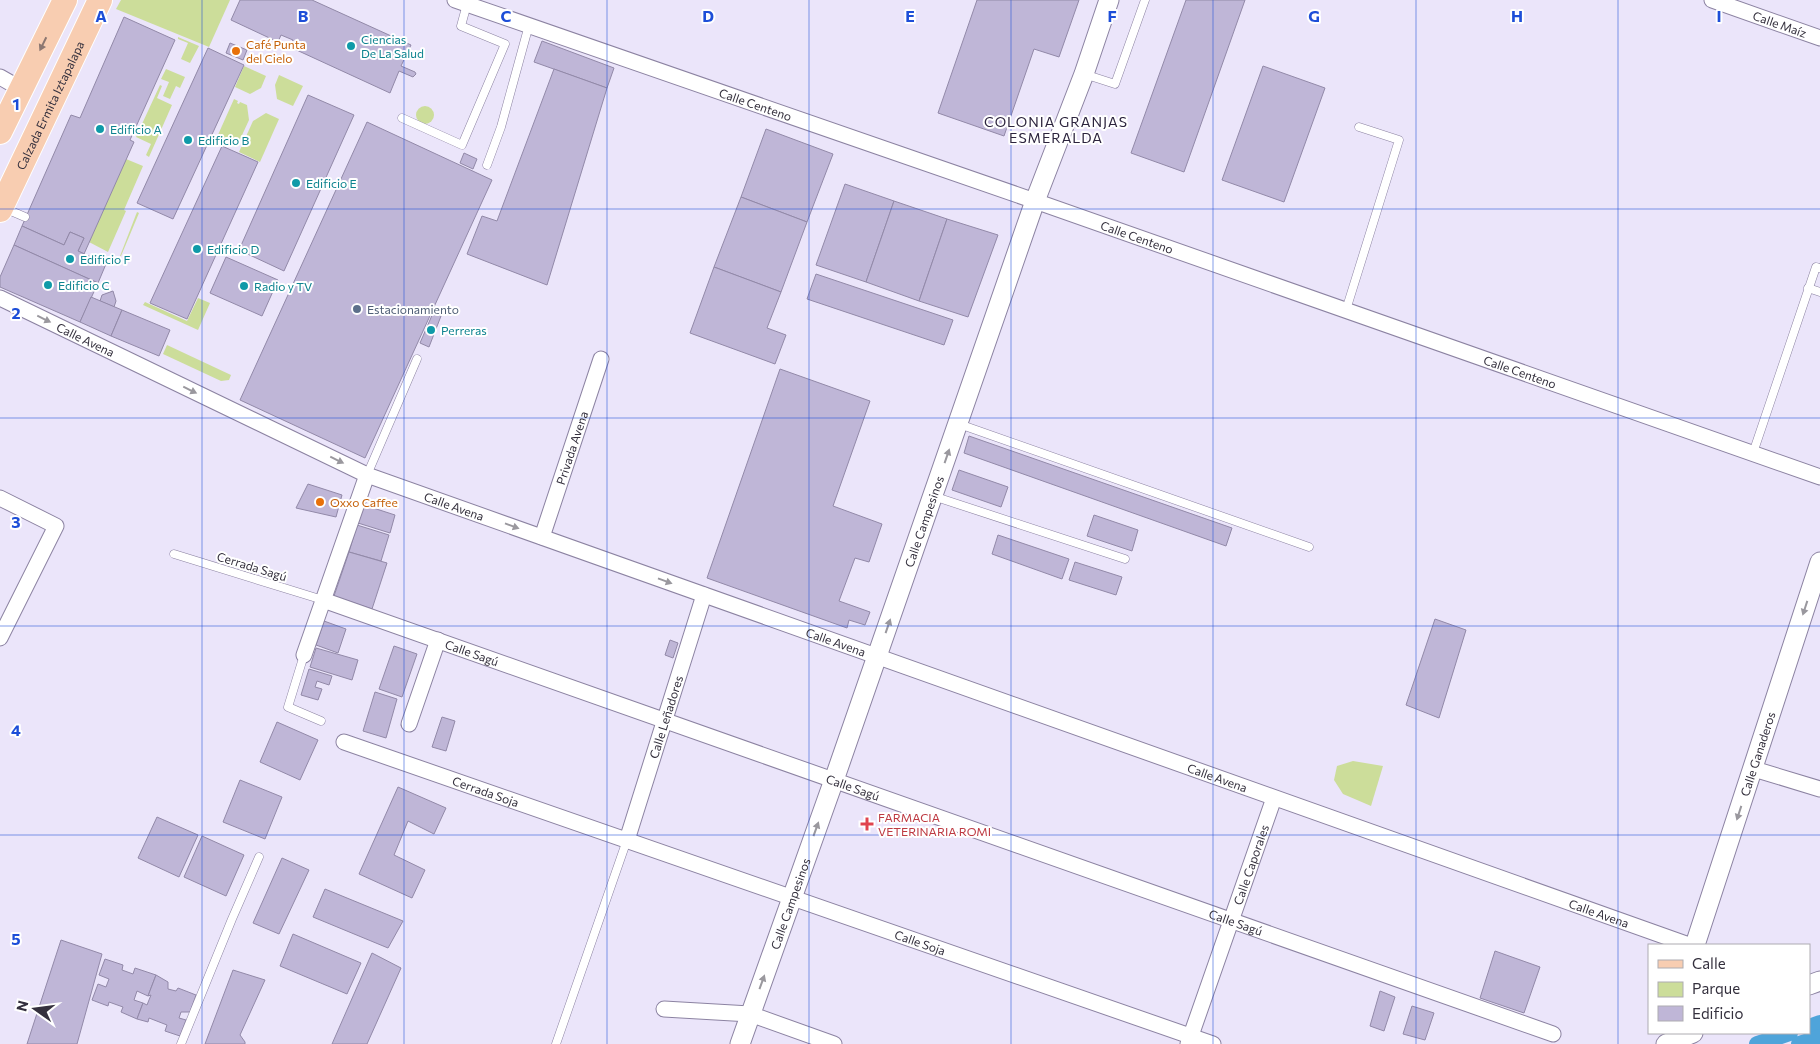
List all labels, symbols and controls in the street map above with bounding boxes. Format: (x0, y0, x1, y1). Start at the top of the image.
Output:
text: A (95, 6, 107, 25)
text: B (298, 6, 309, 25)
text: C (501, 6, 512, 25)
text: D (702, 6, 714, 25)
text: E (905, 6, 915, 25)
text: F (1107, 6, 1117, 25)
text: G (1308, 6, 1320, 25)
text: H (1511, 6, 1523, 25)
text: I (1716, 6, 1722, 25)
street label: Calle Maíz (1751, 8, 1809, 40)
place label: Ciencias De La Salud (361, 32, 424, 60)
one-way arrow (39, 37, 47, 51)
place label: Café Punta del Cielo (246, 37, 306, 65)
street label: Calzada Ermita Iztapalapa (13, 39, 87, 172)
marker: Ciencias De La Salud (345, 40, 357, 52)
marker: Café Punta del Cielo (230, 45, 242, 57)
street label: Calle Centeno (717, 85, 794, 123)
text: 1 (12, 94, 20, 113)
district label: COLONIA GRANJAS ESMERALDA (984, 113, 1128, 146)
place label: Edificio A (110, 122, 162, 136)
marker: Edificio A (94, 123, 106, 135)
place label: Edificio B (198, 133, 249, 147)
marker: Edificio B (182, 134, 194, 146)
place label: Edificio E (306, 176, 357, 190)
marker: Edificio E (290, 177, 302, 189)
street label: Calle Centeno (1099, 218, 1175, 256)
place label: Edificio D (207, 242, 259, 256)
marker: Edificio D (191, 243, 203, 255)
place label: Edificio F (80, 252, 130, 266)
marker: Edificio F (64, 253, 76, 265)
place label: Edificio C (58, 278, 110, 292)
marker: Edificio C (42, 279, 54, 291)
place label: Radio y TV (254, 279, 312, 293)
marker: Radio y TV (238, 280, 250, 292)
place label: Estacionamiento (367, 302, 459, 316)
text: 2 (11, 303, 21, 322)
marker: Estacionamiento (351, 303, 363, 315)
one-way arrow (37, 316, 51, 324)
street label: Calle Avena (54, 319, 117, 359)
place label: Perreras (441, 323, 487, 337)
marker: Perreras (425, 324, 437, 336)
street label: Calle Centeno (1482, 352, 1558, 391)
one-way arrow (183, 386, 198, 394)
street label: Privada Avena (553, 409, 590, 486)
one-way arrow (943, 448, 951, 463)
one-way arrow (330, 457, 344, 465)
street label: Calle Campesinos (901, 474, 946, 569)
street label: Calle Avena (422, 489, 486, 523)
place label: Oxxo Caffee (330, 495, 398, 509)
marker: Oxxo Caffee (314, 496, 326, 508)
text: 3 (11, 512, 21, 531)
one-way arrow (504, 523, 519, 530)
street label: Cerrada Sagú (215, 549, 289, 583)
one-way arrow (657, 578, 672, 585)
one-way arrow (1801, 601, 1808, 616)
one-way arrow (884, 618, 892, 633)
street label: Calle Avena (804, 625, 868, 659)
street label: Calle Sagú (443, 637, 501, 668)
street label: Calle Leñadores (646, 674, 685, 760)
street label: Calle Ganaderos (1737, 710, 1778, 798)
text: 4 (11, 720, 21, 739)
street label: Calle Avena (1186, 760, 1249, 794)
street label: Calle Sagú (824, 771, 882, 803)
street label: Cerrada Soja (451, 773, 521, 809)
one-way arrow (1735, 805, 1742, 820)
place label: FARMACIA VETERINARIA ROMI (878, 810, 991, 838)
marker: FARMACIA VETERINARIA ROMI (860, 817, 874, 831)
one-way arrow (813, 821, 820, 836)
street label: Calle Caporales (1230, 823, 1271, 907)
street label: Calle Campesinos (767, 856, 813, 951)
street label: Calle Avena (1567, 896, 1631, 930)
street label: Calle Sagú (1207, 906, 1265, 938)
street label: Calle Soja (893, 927, 947, 958)
text: 5 (11, 929, 21, 948)
legend (1648, 944, 1810, 1034)
text: Calle (1692, 954, 1726, 972)
one-way arrow (758, 974, 766, 989)
text: Parque (1692, 979, 1740, 997)
north arrow (10, 984, 60, 1034)
text: N (12, 999, 31, 1013)
text: Edificio (1692, 1004, 1743, 1022)

